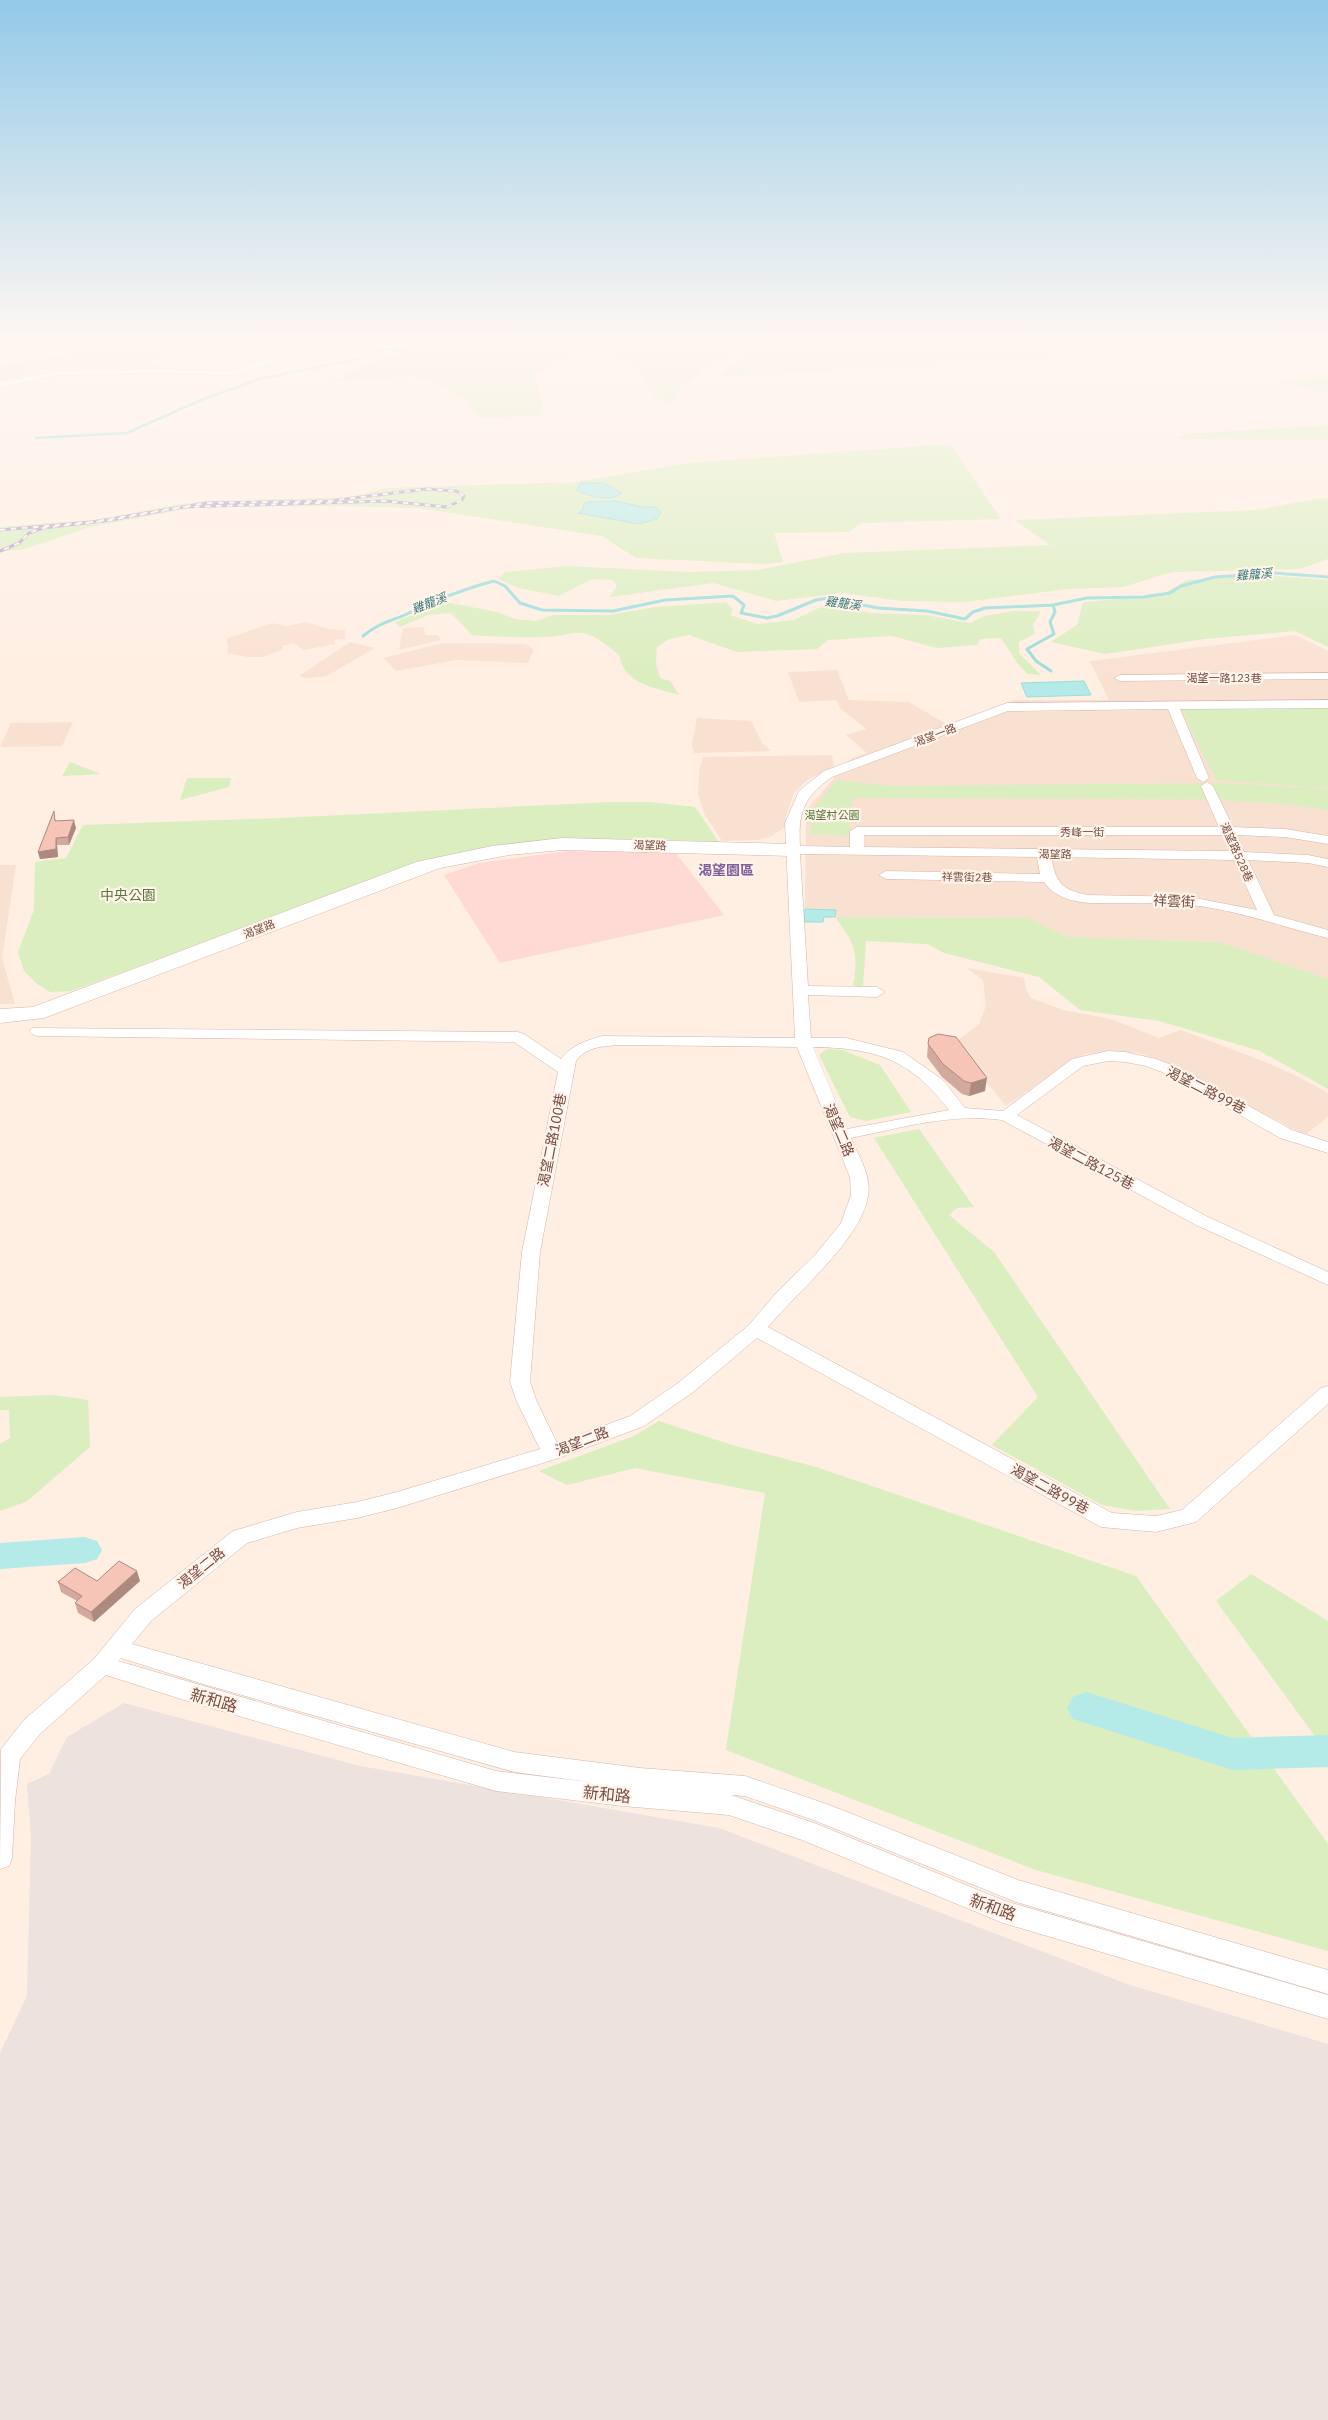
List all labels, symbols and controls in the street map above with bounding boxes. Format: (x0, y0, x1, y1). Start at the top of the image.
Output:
water label: 雞籠溪 (1236, 565, 1274, 583)
water label: 雞籠溪 (410, 589, 450, 616)
water label: 雞籠溪 (824, 593, 864, 613)
street label: 渴望一路123巷 (1187, 671, 1261, 685)
street label: 渴望一路 (912, 721, 958, 749)
park label: 渴望村公園 (805, 808, 860, 822)
street label: 渴望路528巷 (1218, 820, 1256, 884)
street label: 秀峰一街 (1060, 825, 1104, 839)
street label: 渴望路 (633, 837, 667, 853)
street label: 渴望路 (1038, 847, 1072, 861)
district label: 渴望園區 (698, 861, 754, 879)
street label: 祥雲街2巷 (942, 870, 992, 884)
park label: 中央公園 (100, 886, 156, 904)
street label: 祥雲街 (1153, 891, 1195, 911)
street label: 渴望路 (241, 917, 277, 941)
street label: 渴望二路99巷 (1163, 1062, 1249, 1118)
street label: 渴望二路100巷 (534, 1092, 570, 1188)
street label: 渴望二路 (820, 1101, 858, 1159)
street label: 渴望二路125巷 (1045, 1133, 1137, 1193)
street label: 渴望二路 (553, 1423, 611, 1459)
street label: 渴望二路99巷 (1008, 1460, 1092, 1518)
street label: 渴望二路 (174, 1543, 228, 1593)
street label: 新和路 (188, 1684, 240, 1716)
street label: 新和路 (582, 1782, 632, 1806)
street label: 新和路 (967, 1889, 1019, 1925)

